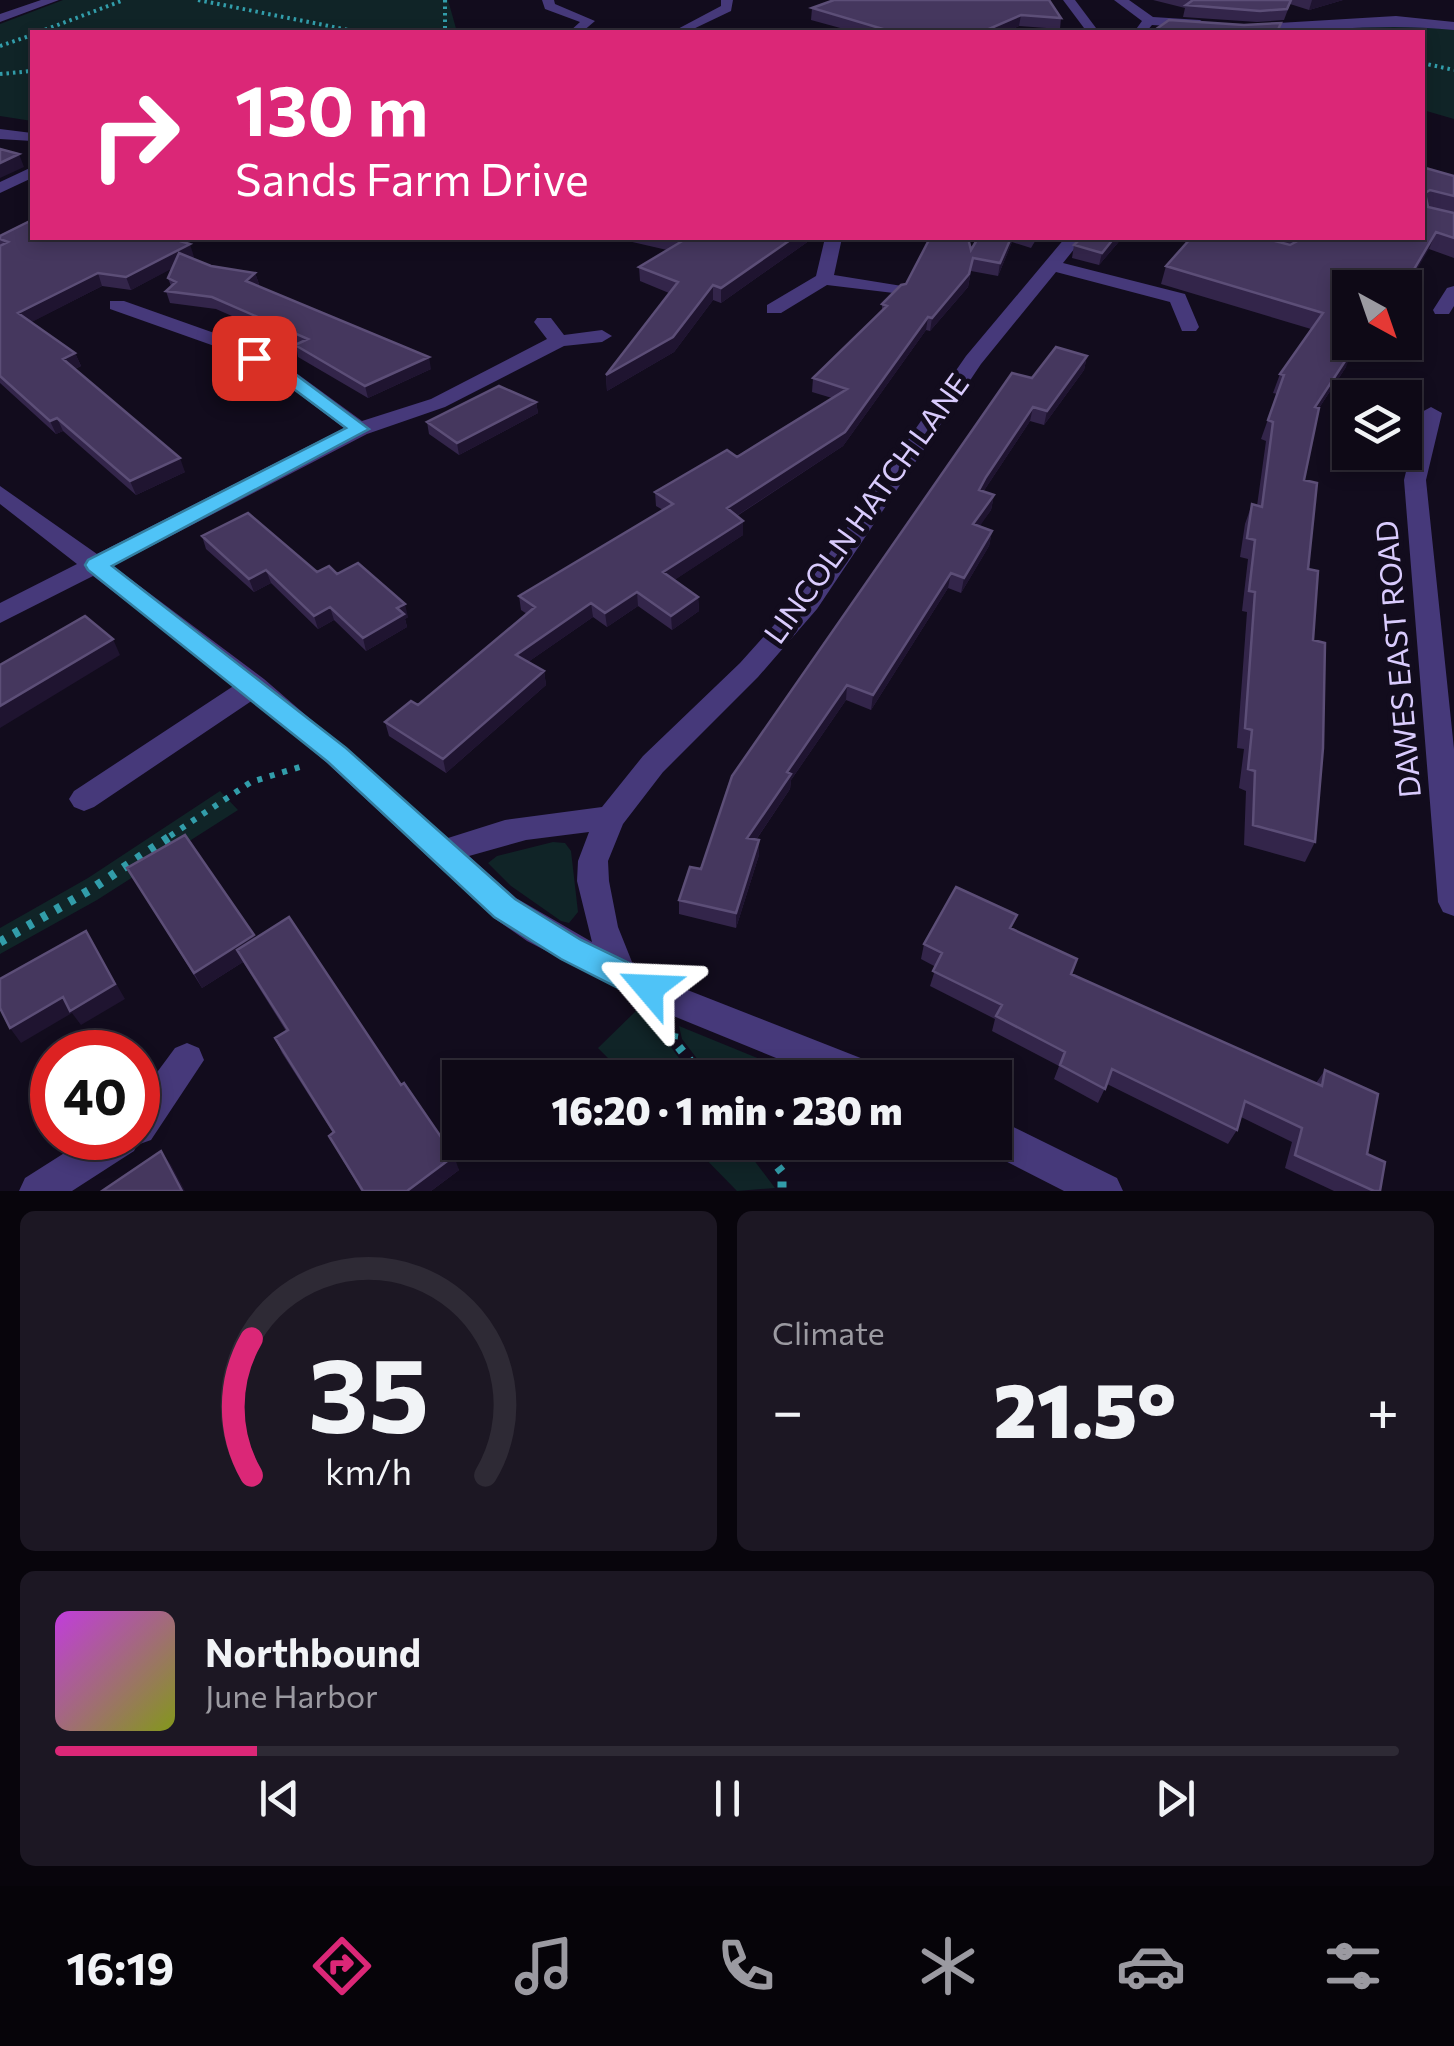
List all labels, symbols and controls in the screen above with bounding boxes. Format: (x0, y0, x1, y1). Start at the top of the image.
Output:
text: 130 m (235, 65, 428, 150)
icon: right (70, 70, 200, 200)
text: Sands Farm Drive (235, 150, 589, 205)
north arrow (1332, 270, 1422, 360)
map controls (1332, 270, 1422, 470)
pin (212, 316, 297, 401)
icon: arrive (227, 331, 282, 386)
street label: LINCOLN HATCH LANE (755, 365, 975, 650)
button: layers (1332, 380, 1422, 470)
street label: DAWES EAST ROAD (1366, 519, 1427, 799)
position arrow (597, 936, 701, 1040)
speed limit sign: 40 (30, 1030, 160, 1160)
text: 16:20 · 1 min · 230 m (552, 1086, 902, 1133)
text: Climate (772, 1312, 885, 1352)
text: 35 (308, 1327, 429, 1454)
text: 21.5° (994, 1362, 1176, 1453)
text: − (772, 1375, 803, 1442)
text: + (1367, 1375, 1399, 1442)
text: km/h (325, 1449, 412, 1492)
text: Northbound (205, 1628, 421, 1675)
text: June Harbor (205, 1675, 378, 1715)
icon: previous (252, 1771, 307, 1826)
icon: pause (700, 1771, 755, 1826)
icon: next (1148, 1771, 1203, 1826)
icon: directions (307, 1931, 377, 2001)
icon: music (509, 1931, 579, 2001)
icon: phone (711, 1931, 781, 2001)
icon: climate (913, 1931, 983, 2001)
icon: car (1116, 1931, 1186, 2001)
icon: filters (1318, 1931, 1388, 2001)
text: 16:19 (66, 1939, 174, 1994)

